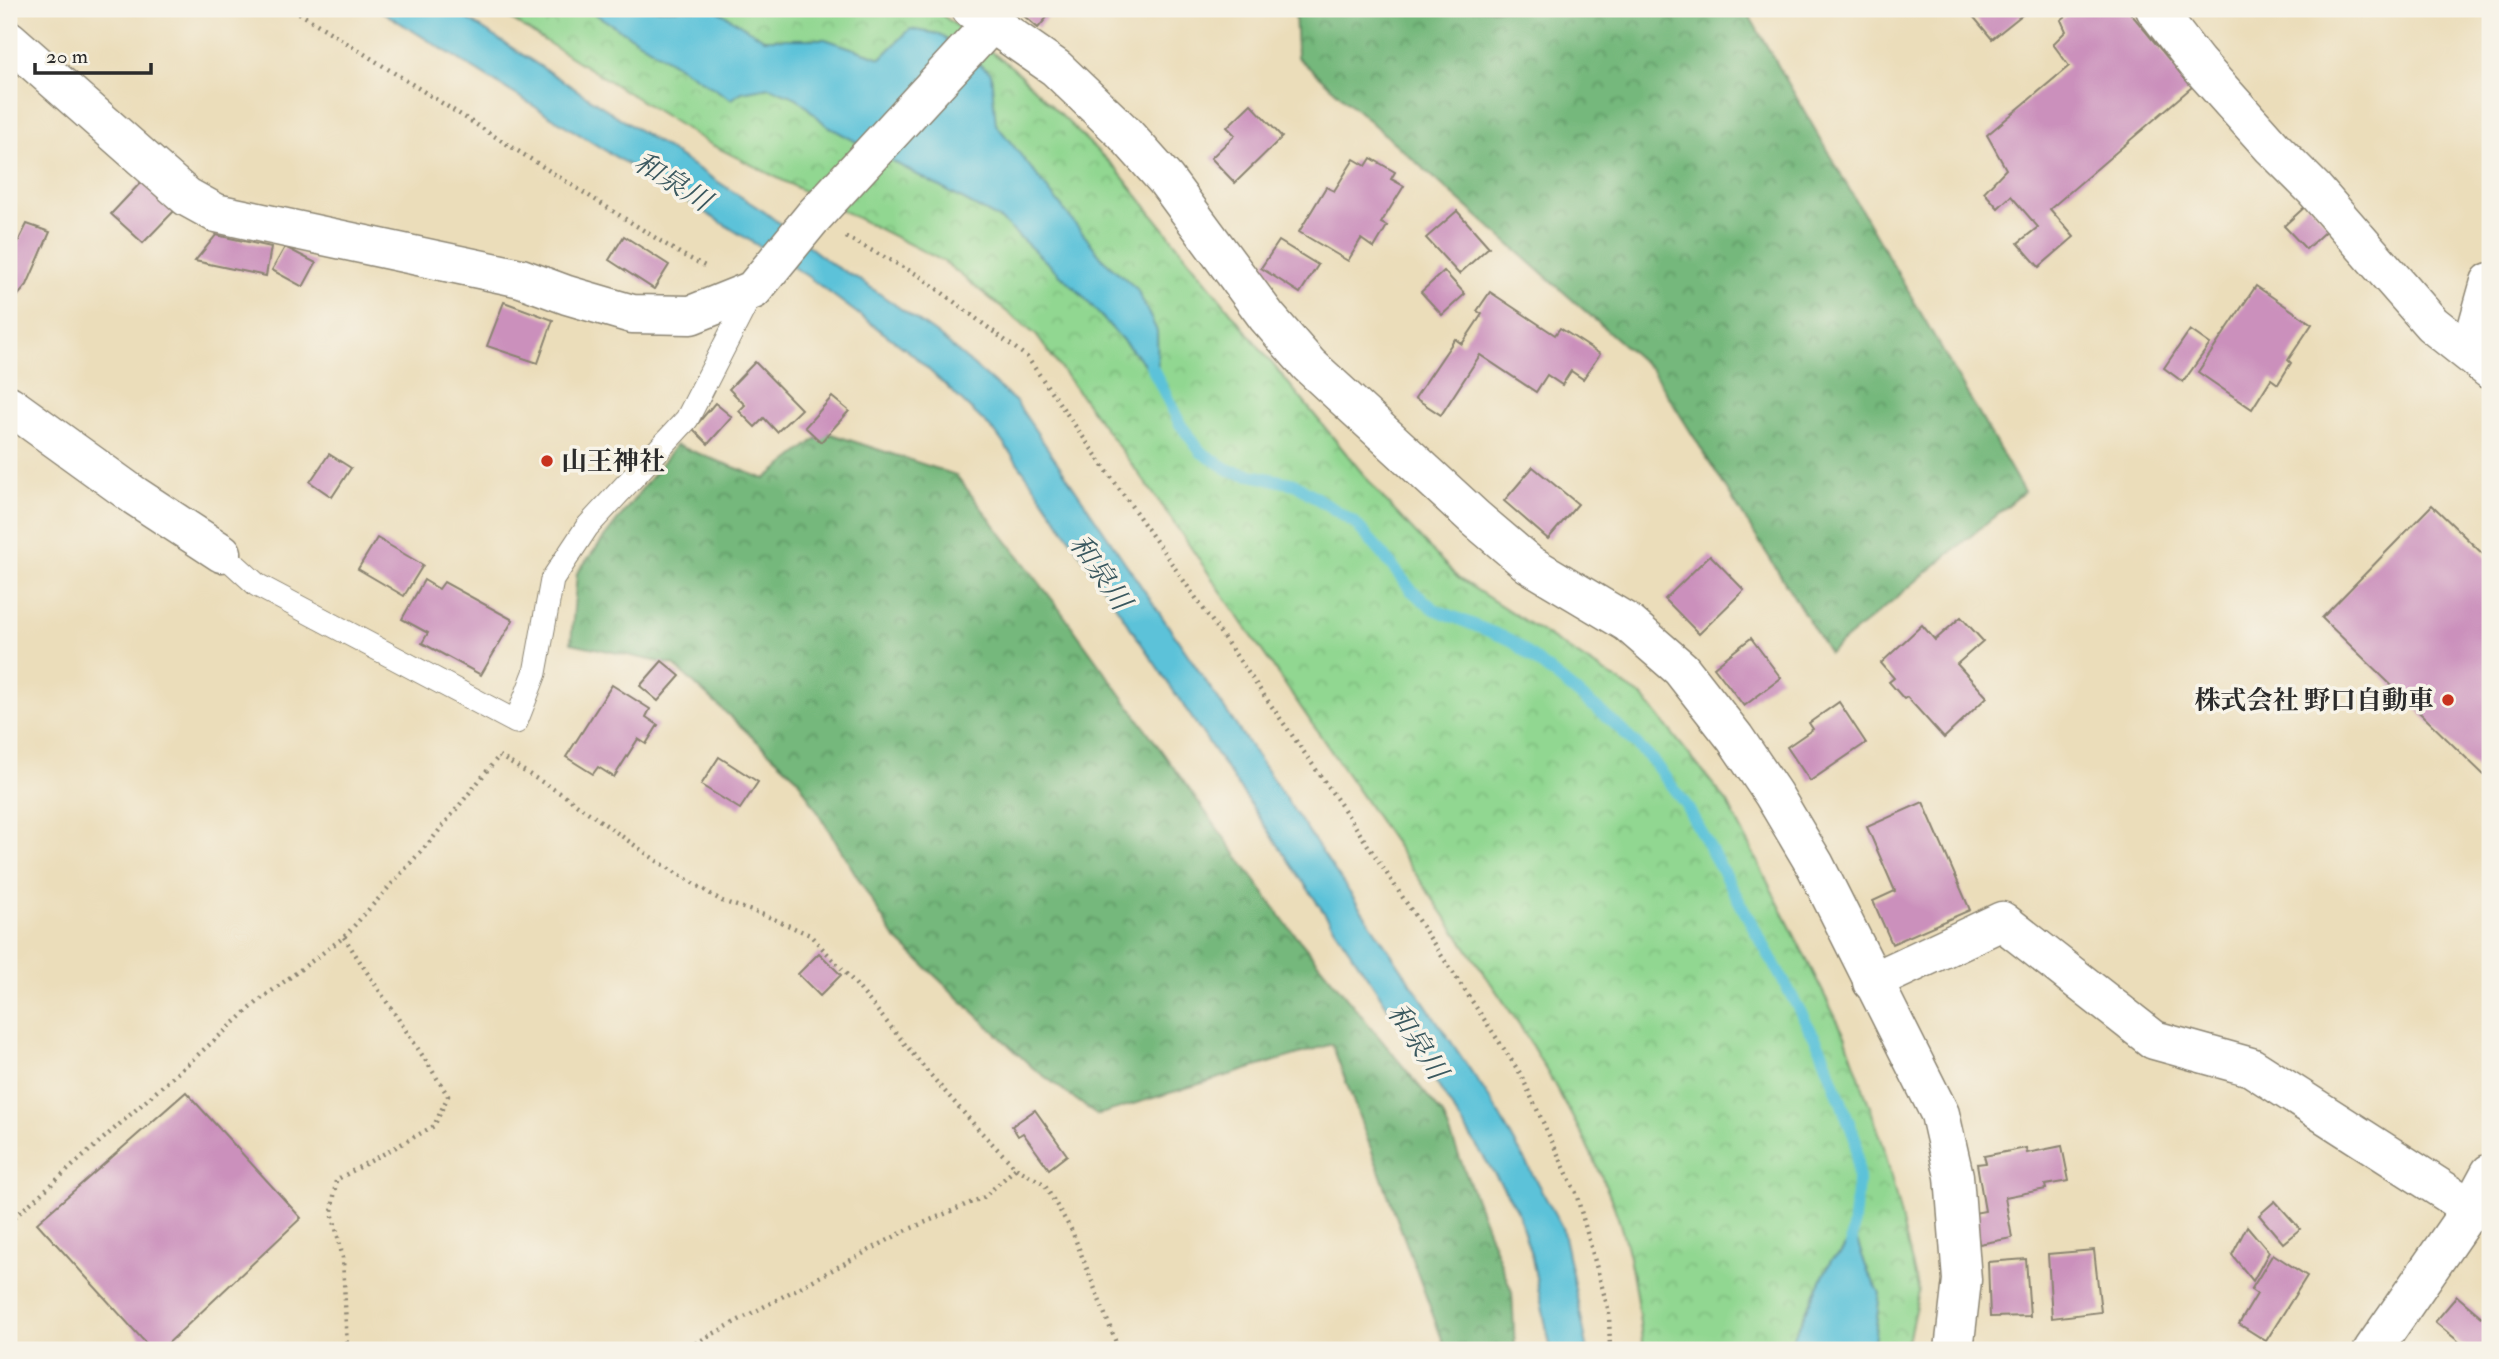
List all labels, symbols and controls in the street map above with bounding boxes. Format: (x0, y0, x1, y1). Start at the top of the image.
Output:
scale bar (35, 32, 150, 76)
text: 20 m (46, 43, 88, 70)
water label: 和泉川 (627, 145, 720, 221)
place label: 山王神社 (561, 446, 665, 478)
marker: 山王神社 (539, 453, 555, 469)
water label: 和泉川 (1061, 528, 1140, 620)
place label: 株式会社 野口自動車 (2195, 685, 2434, 717)
marker: 株式会社 野口自動車 (2440, 692, 2456, 708)
water label: 和泉川 (1379, 997, 1456, 1089)

